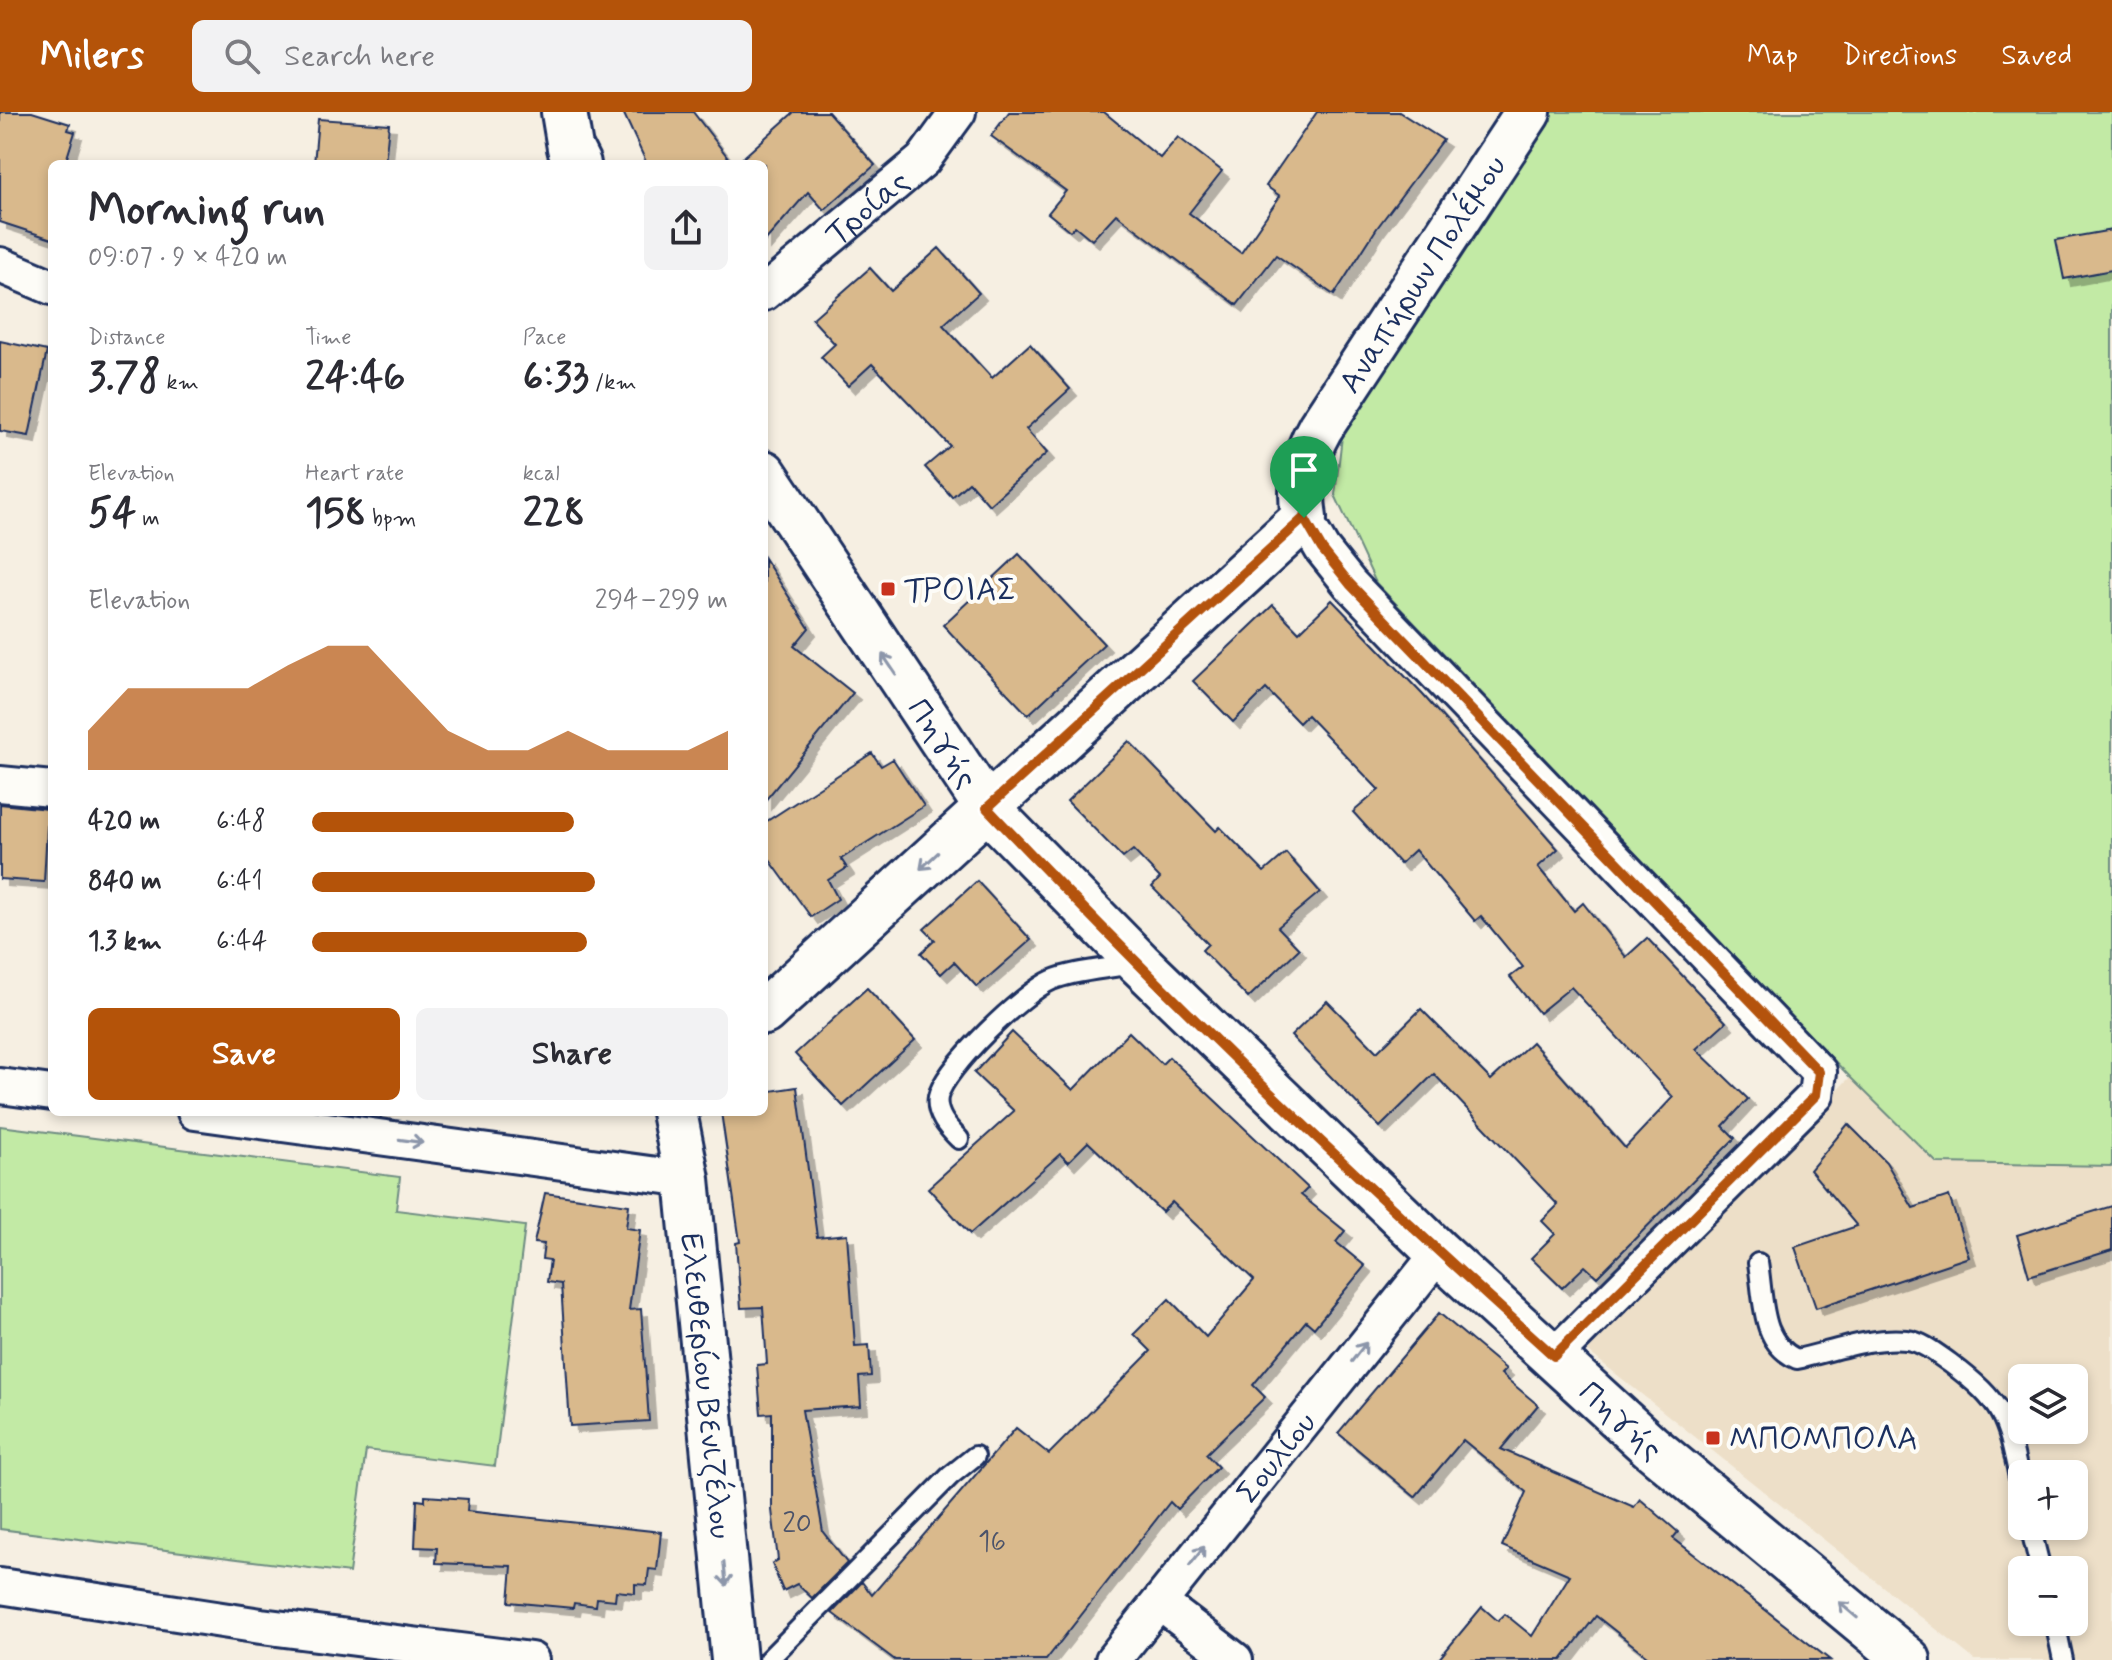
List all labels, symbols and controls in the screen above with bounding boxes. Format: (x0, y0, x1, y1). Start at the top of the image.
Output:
search box (192, 20, 752, 92)
text: Milers (40, 32, 144, 81)
icon: search (220, 34, 264, 78)
text: Search here (284, 37, 435, 76)
text: Map (1747, 38, 1798, 75)
text: Directions (1842, 38, 1957, 75)
text: Saved (2001, 38, 2072, 75)
street label: Αναπήρων Πολέμου (1330, 148, 1517, 402)
street label: Τροίας (817, 161, 919, 256)
text: Morning run (88, 182, 325, 240)
button: share (644, 186, 728, 270)
text: 09:07 · 9 × 420 m (88, 241, 288, 275)
text: Distance (88, 324, 165, 352)
text: Time (305, 324, 351, 352)
text: Pace (523, 324, 566, 352)
text: 3.78 (88, 352, 161, 404)
text: 24:46 (305, 352, 405, 404)
text: 6:33 (523, 352, 589, 404)
text: km (161, 369, 199, 397)
text: /km (589, 369, 636, 397)
pin (1270, 436, 1338, 518)
icon: arrive (1282, 448, 1326, 492)
text: Elevation (88, 460, 175, 488)
text: Heart rate (305, 460, 404, 488)
text: kcal (523, 460, 560, 488)
text: 54 (88, 488, 136, 540)
text: 158 (305, 488, 366, 540)
text: 228 (523, 488, 585, 540)
text: m (136, 505, 160, 533)
text: bpm (366, 505, 416, 533)
place label: ΤΡΟΙΑΣ (904, 570, 1016, 612)
marker: ΤΡΟΙΑΣ (879, 580, 897, 598)
text: Elevation (88, 584, 190, 618)
text: 294–299 m (595, 584, 728, 618)
one-way arrow (881, 653, 897, 675)
street label: Πηγής (897, 691, 987, 797)
text: 420 m (88, 805, 160, 839)
text: 6:48 (216, 805, 266, 839)
one-way arrow (920, 851, 940, 869)
text: 840 m (88, 865, 162, 899)
text: 6:41 (216, 865, 263, 899)
text: 1.3 km (88, 925, 162, 959)
text: 6:44 (216, 925, 267, 959)
button: Save (88, 1008, 400, 1100)
button: Share (416, 1008, 728, 1100)
one-way arrow (398, 1134, 423, 1149)
street label: Ελευθερίου Βενιζέλου (669, 1231, 741, 1541)
one-way arrow (1350, 1342, 1368, 1363)
map controls (2008, 1364, 2088, 1636)
button: layers (2008, 1364, 2088, 1444)
street label: Πηγής (1569, 1372, 1671, 1471)
street label: Σουλίου (1228, 1404, 1327, 1513)
place label: ΜΠΟΜΠΟΛΑ (1729, 1419, 1918, 1461)
marker: ΜΠΟΜΠΟΛΑ (1704, 1429, 1722, 1447)
button: + (2008, 1460, 2088, 1540)
house number: 20 (782, 1506, 812, 1543)
house number: 16 (978, 1524, 1006, 1561)
one-way arrow (1189, 1546, 1206, 1567)
button: − (2008, 1556, 2088, 1636)
one-way arrow (718, 1560, 733, 1587)
one-way arrow (1838, 1601, 1858, 1619)

